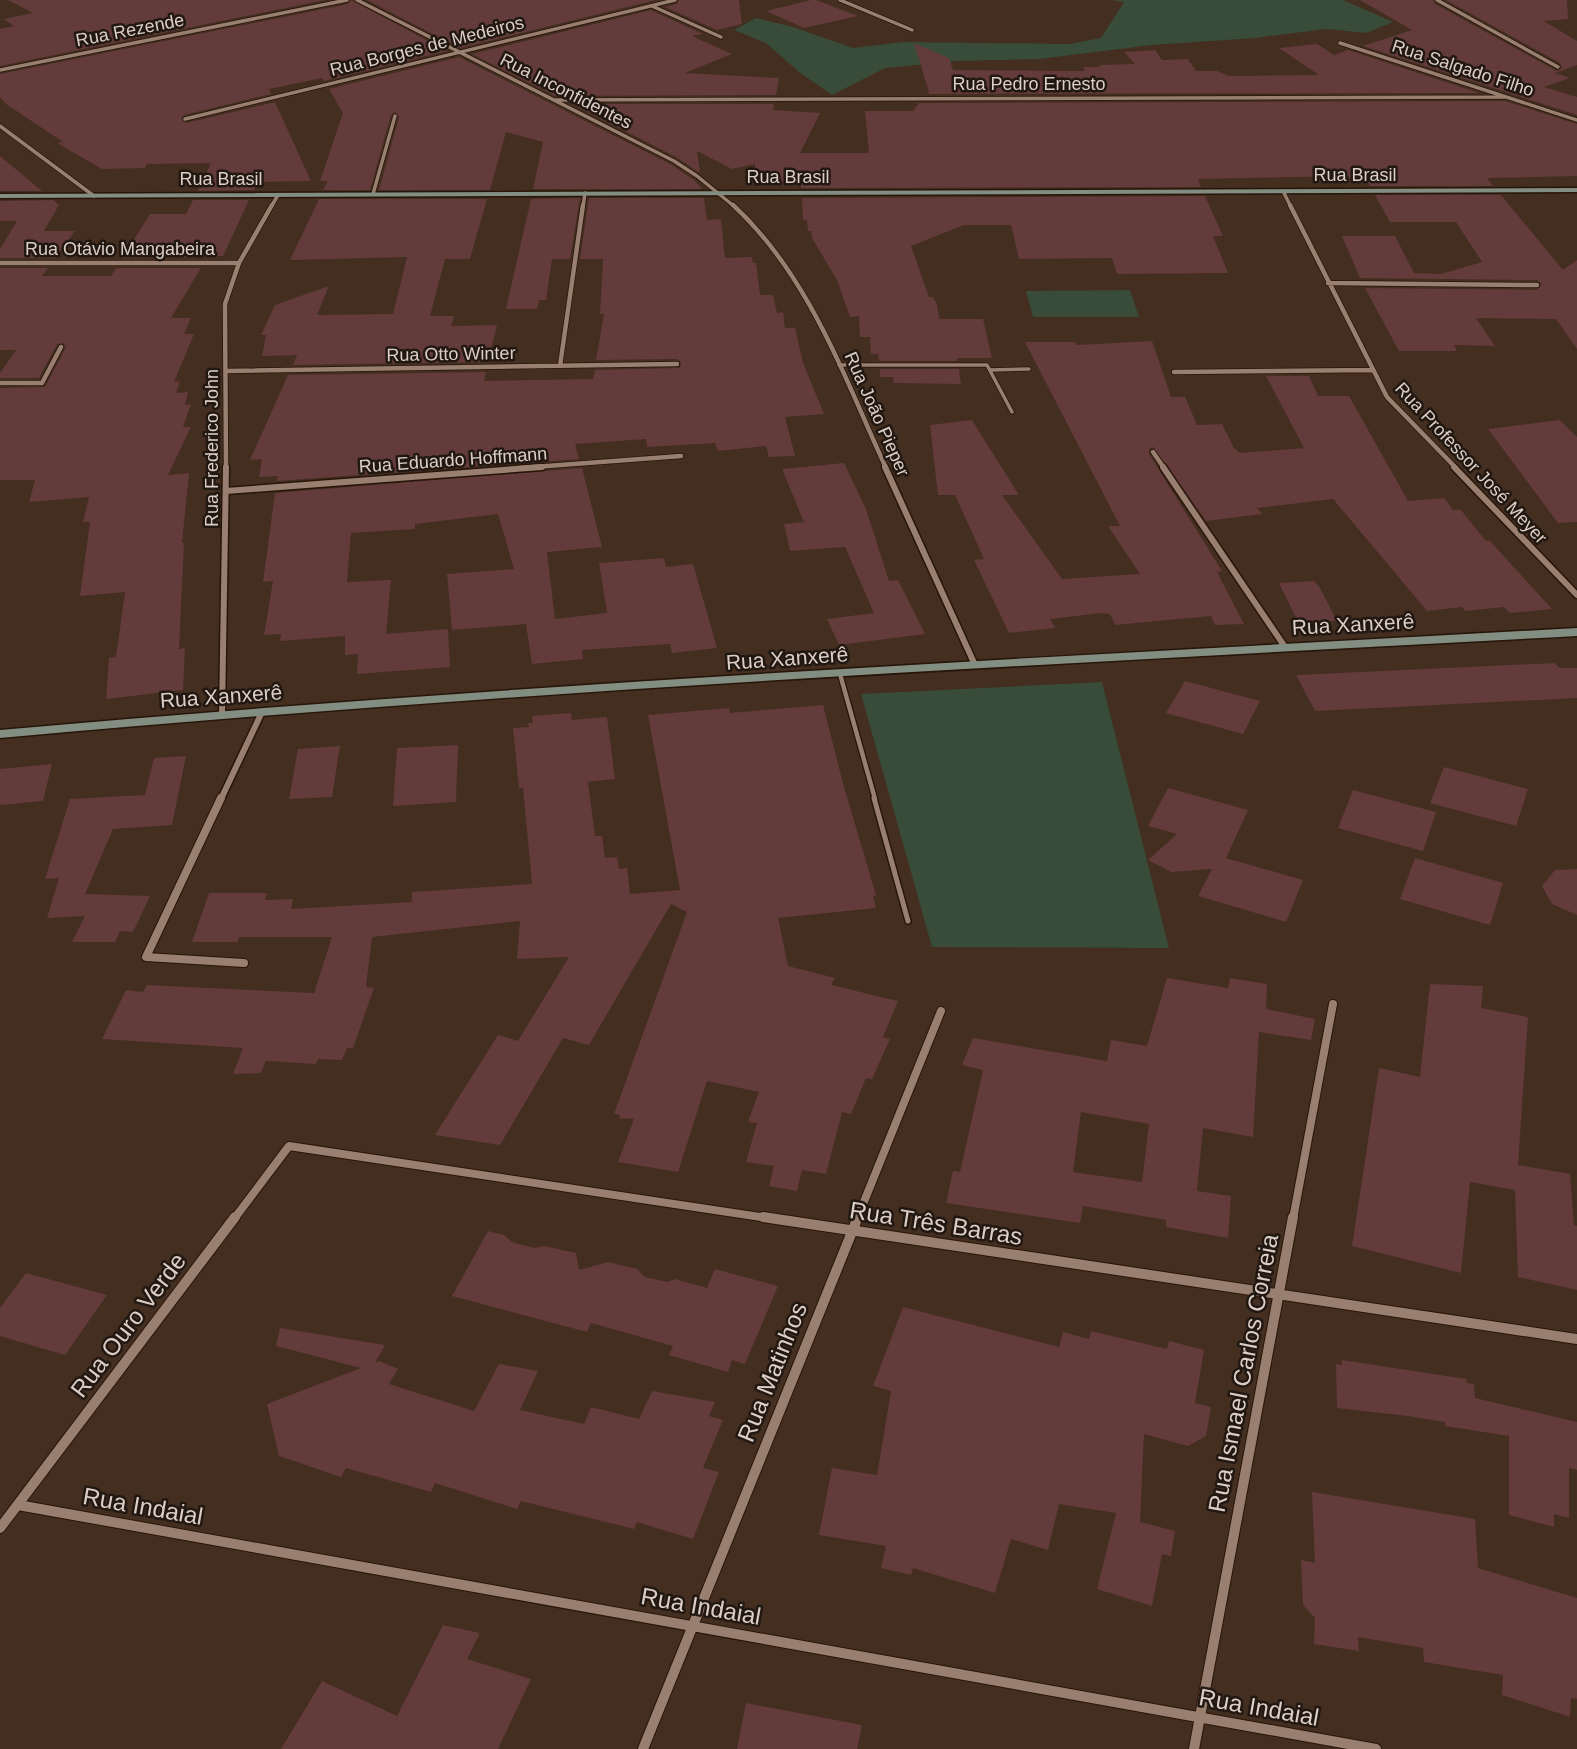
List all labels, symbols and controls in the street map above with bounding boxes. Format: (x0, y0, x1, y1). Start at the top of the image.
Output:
street label: Rua Rezende (74, 10, 186, 50)
street label: Rua Borges de Medeiros (328, 12, 526, 80)
street label: Rua Salgado Filho (1389, 36, 1537, 100)
street label: Rua Inconfidentes (497, 49, 635, 133)
street label: Rua Pedro Ernesto (952, 74, 1106, 94)
street label: Rua Brasil (1313, 165, 1397, 185)
street label: Rua Brasil (746, 167, 830, 187)
street label: Rua Brasil (179, 169, 263, 189)
street label: Rua Otávio Mangabeira (25, 239, 216, 259)
street label: Rua Otto Winter (386, 343, 516, 365)
street label: Rua João Pieper (841, 349, 913, 479)
street label: Rua Frederico John (202, 369, 222, 527)
street label: Rua Professor José Meyer (1391, 378, 1551, 548)
street label: Rua Eduardo Hoffmann (358, 443, 548, 477)
street label: Rua Xanxerê (1291, 609, 1415, 639)
street label: Rua Xanxerê (725, 642, 849, 674)
street label: Rua Xanxerê (159, 680, 283, 712)
street label: Rua Três Barras (848, 1196, 1024, 1250)
street label: Rua Ismael Carlos Correia (1203, 1231, 1283, 1514)
street label: Rua Ouro Verde (65, 1248, 191, 1402)
street label: Rua Matinhos (732, 1298, 812, 1446)
street label: Rua Indaial (81, 1482, 205, 1530)
street label: Rua Indaial (639, 1582, 763, 1630)
street label: Rua Indaial (1197, 1683, 1321, 1731)

